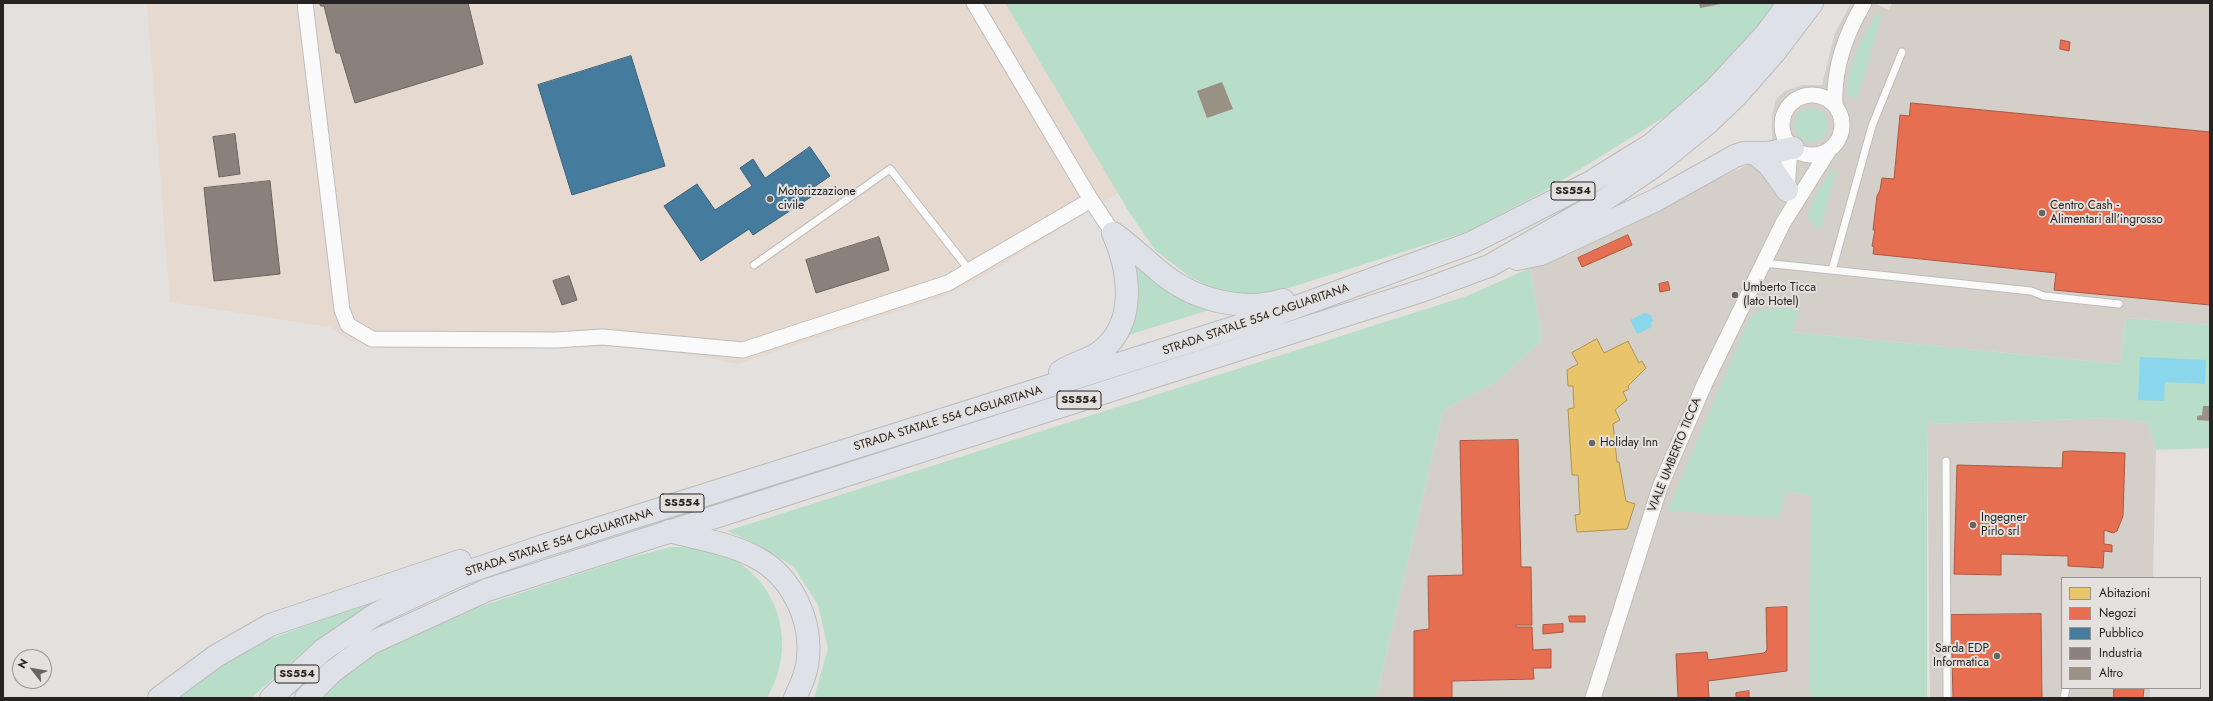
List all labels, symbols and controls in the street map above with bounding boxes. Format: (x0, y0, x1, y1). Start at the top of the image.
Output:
road number: SS554 (1551, 182, 1595, 200)
place label: Motorizzazione civile (778, 185, 856, 213)
marker: Motorizzazione civile (765, 194, 775, 204)
place label: Centro Cash - Alimentari all'ingrosso (2050, 199, 2163, 227)
marker: Centro Cash - Alimentari all'ingrosso (2037, 208, 2047, 218)
street label: STRADA STATALE 554 CAGLIARITANA (1161, 281, 1351, 359)
place label: Umberto Ticca (lato Hotel) (1743, 281, 1816, 309)
marker: Umberto Ticca (lato Hotel) (1730, 290, 1740, 300)
street label: STRADA STATALE 554 CAGLIARITANA (852, 383, 1044, 455)
road number: SS554 (1057, 391, 1101, 409)
street label: VIALE UMBERTO TICCA (1645, 396, 1705, 514)
place label: Holiday Inn (1600, 436, 1658, 450)
marker: Holiday Inn (1587, 438, 1597, 448)
road number: SS554 (660, 494, 704, 512)
street label: STRADA STATALE 554 CAGLIARITANA (463, 506, 655, 580)
place label: Ingegner Pirlo srl (1981, 511, 2027, 539)
marker: Ingegner Pirlo srl (1968, 520, 1978, 530)
legend (2061, 577, 2201, 689)
text: Abitazioni (2099, 584, 2150, 602)
text: Negozi (2099, 604, 2136, 622)
text: Pubblico (2099, 624, 2143, 642)
place label: Sarda EDP Informatica (1933, 642, 1989, 670)
text: Industria (2099, 644, 2142, 662)
north arrow (12, 649, 52, 689)
marker: Sarda EDP Informatica (1992, 651, 2002, 661)
text: N (13, 655, 32, 671)
text: Altro (2099, 664, 2123, 682)
road number: SS554 (275, 665, 319, 683)

